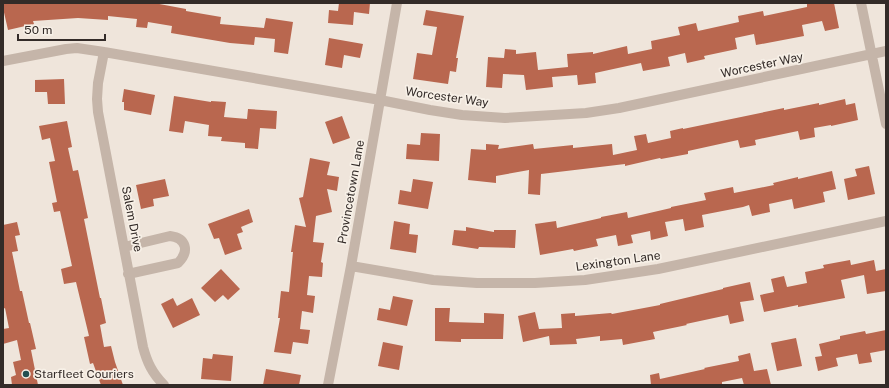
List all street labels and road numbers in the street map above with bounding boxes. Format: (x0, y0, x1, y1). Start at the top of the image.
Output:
street label: Worcester Way (720, 49, 805, 81)
street label: Worcester Way (404, 84, 490, 110)
street label: Provincetown Lane (335, 139, 367, 245)
street label: Salem Drive (119, 185, 145, 253)
street label: Lexington Lane (575, 248, 662, 274)

